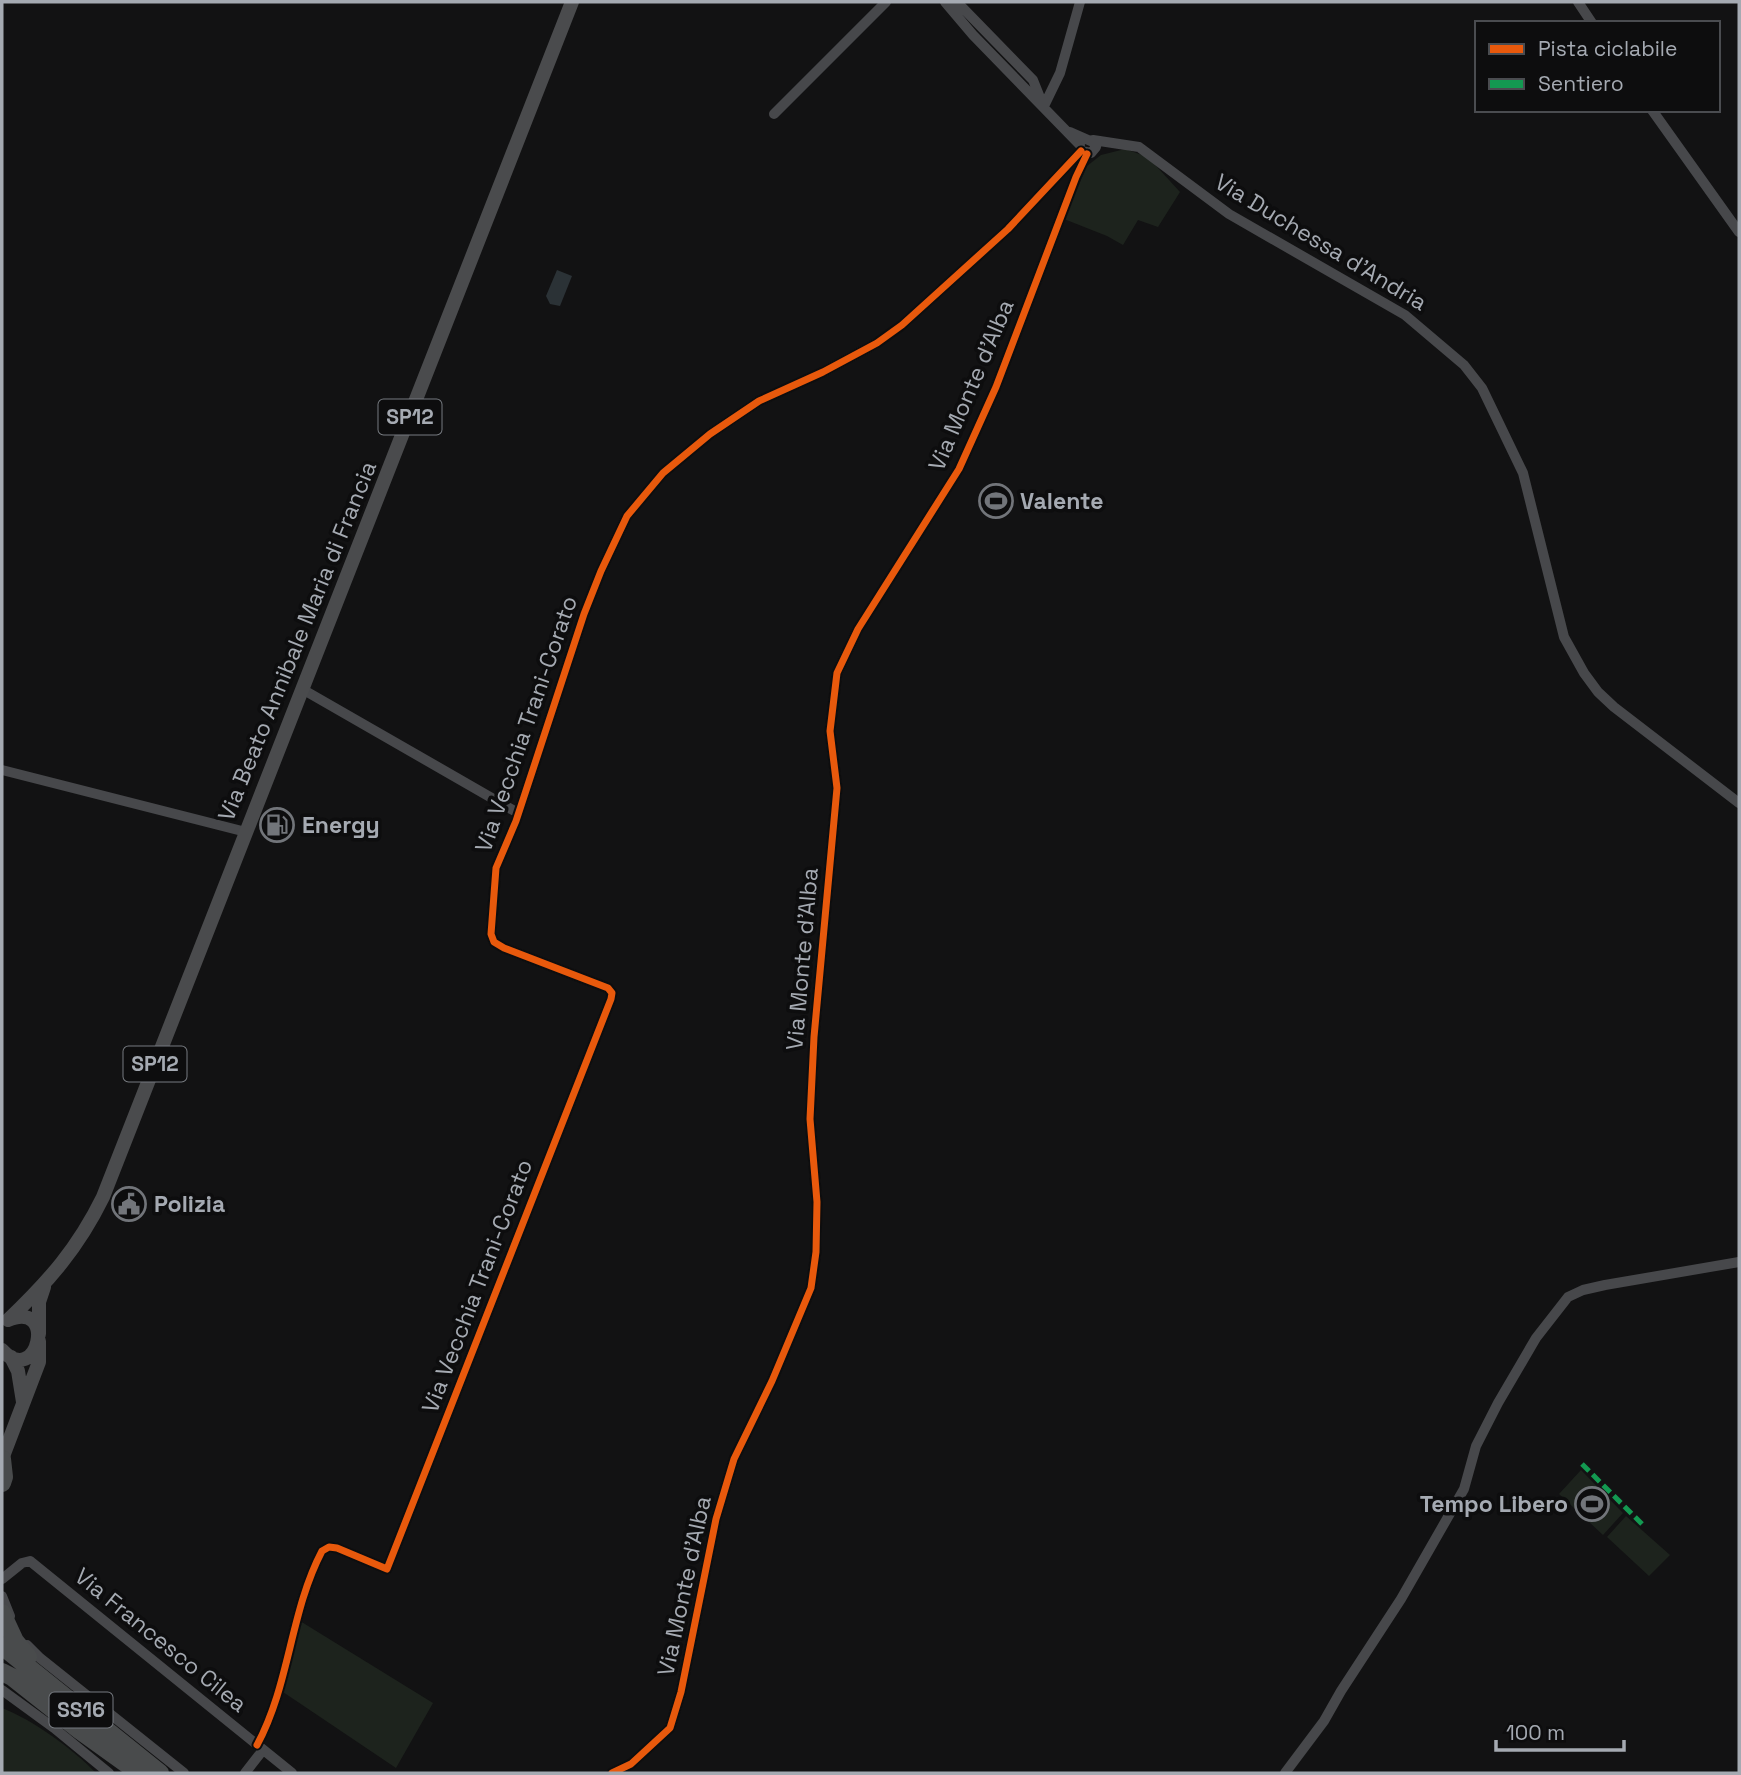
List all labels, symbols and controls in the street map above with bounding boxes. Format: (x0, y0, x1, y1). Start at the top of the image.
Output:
legend (1475, 21, 1720, 112)
text: Pista ciclabile (1538, 35, 1677, 62)
text: Sentiero (1538, 70, 1624, 97)
street label: Via Duchessa d'Andria (1209, 167, 1433, 317)
street label: Via Monte d'Alba (921, 295, 1021, 475)
road number: SP12 (378, 400, 442, 434)
street label: Via Beato Annibale Maria di Francia (211, 457, 383, 825)
sports icon: Valente (977, 482, 1015, 520)
place label: Valente (1020, 486, 1103, 516)
street label: Via Vecchia Trani-Corato (468, 592, 584, 856)
fuel station icon: Energy (258, 806, 296, 844)
place label: Energy (302, 810, 380, 840)
street label: Via Monte d'Alba (779, 866, 825, 1052)
road number: SP12 (124, 1046, 186, 1082)
street label: Via Vecchia Trani-Corato (415, 1155, 539, 1417)
public building icon: Polizia (110, 1185, 148, 1223)
place label: Polizia (154, 1189, 225, 1219)
sports icon: Tempo Libero (1573, 1485, 1611, 1523)
place label: Tempo Libero (1420, 1489, 1568, 1519)
street label: Via Monte d'Alba (650, 1493, 718, 1679)
street label: Via Francesco Cilea (69, 1561, 253, 1719)
road number: SS16 (50, 1692, 112, 1728)
scale bar (1496, 1708, 1624, 1752)
text: 100 m (1506, 1719, 1565, 1746)

